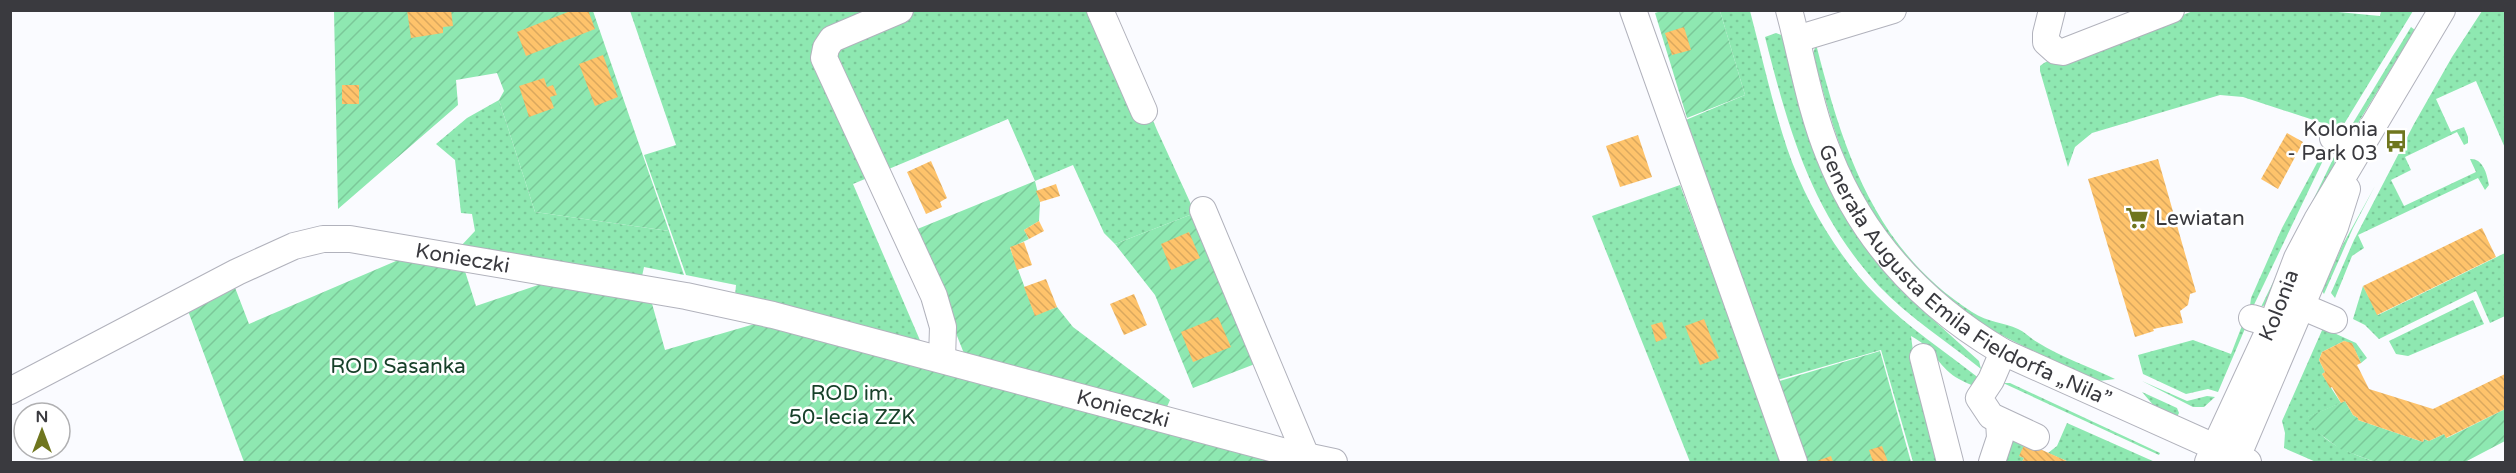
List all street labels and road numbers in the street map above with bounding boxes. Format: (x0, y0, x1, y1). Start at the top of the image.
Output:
street label: Generała Augusta Emila Fieldorfa „Nila” (1814, 141, 2115, 412)
street label: Konieczki (414, 238, 512, 278)
street label: Kolonia (2253, 266, 2304, 345)
street label: Konieczki (1074, 384, 1172, 433)

